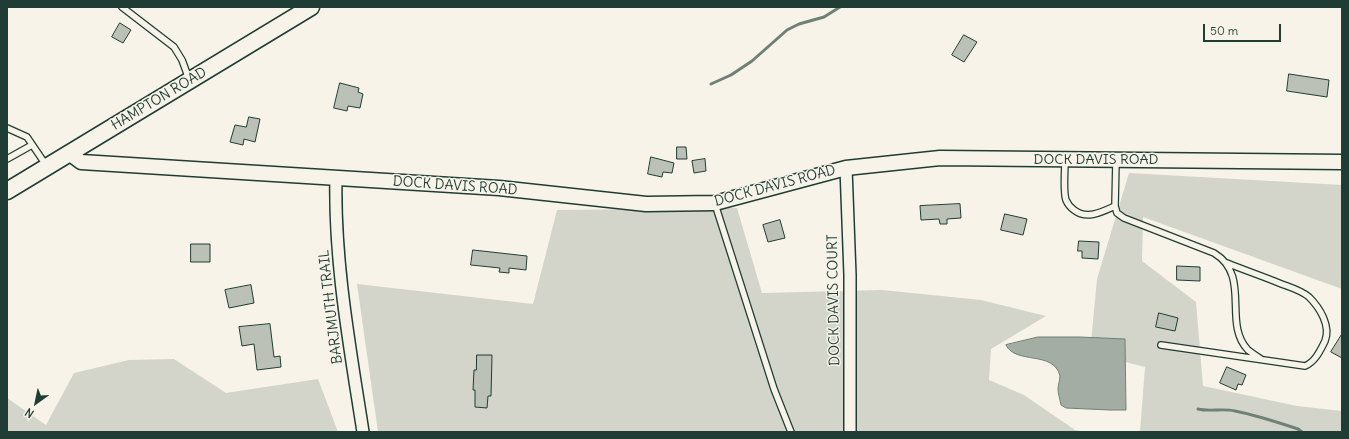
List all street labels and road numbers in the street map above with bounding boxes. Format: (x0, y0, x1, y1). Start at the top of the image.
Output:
street label: HAMPTON ROAD (108, 64, 210, 134)
street label: DOCK DAVIS ROAD (1034, 152, 1158, 168)
street label: DOCK DAVIS ROAD (712, 162, 838, 210)
street label: DOCK DAVIS ROAD (392, 173, 518, 199)
street label: DOCK DAVIS COURT (824, 234, 844, 366)
street label: BARJMUTH TRAIL (316, 249, 346, 365)

